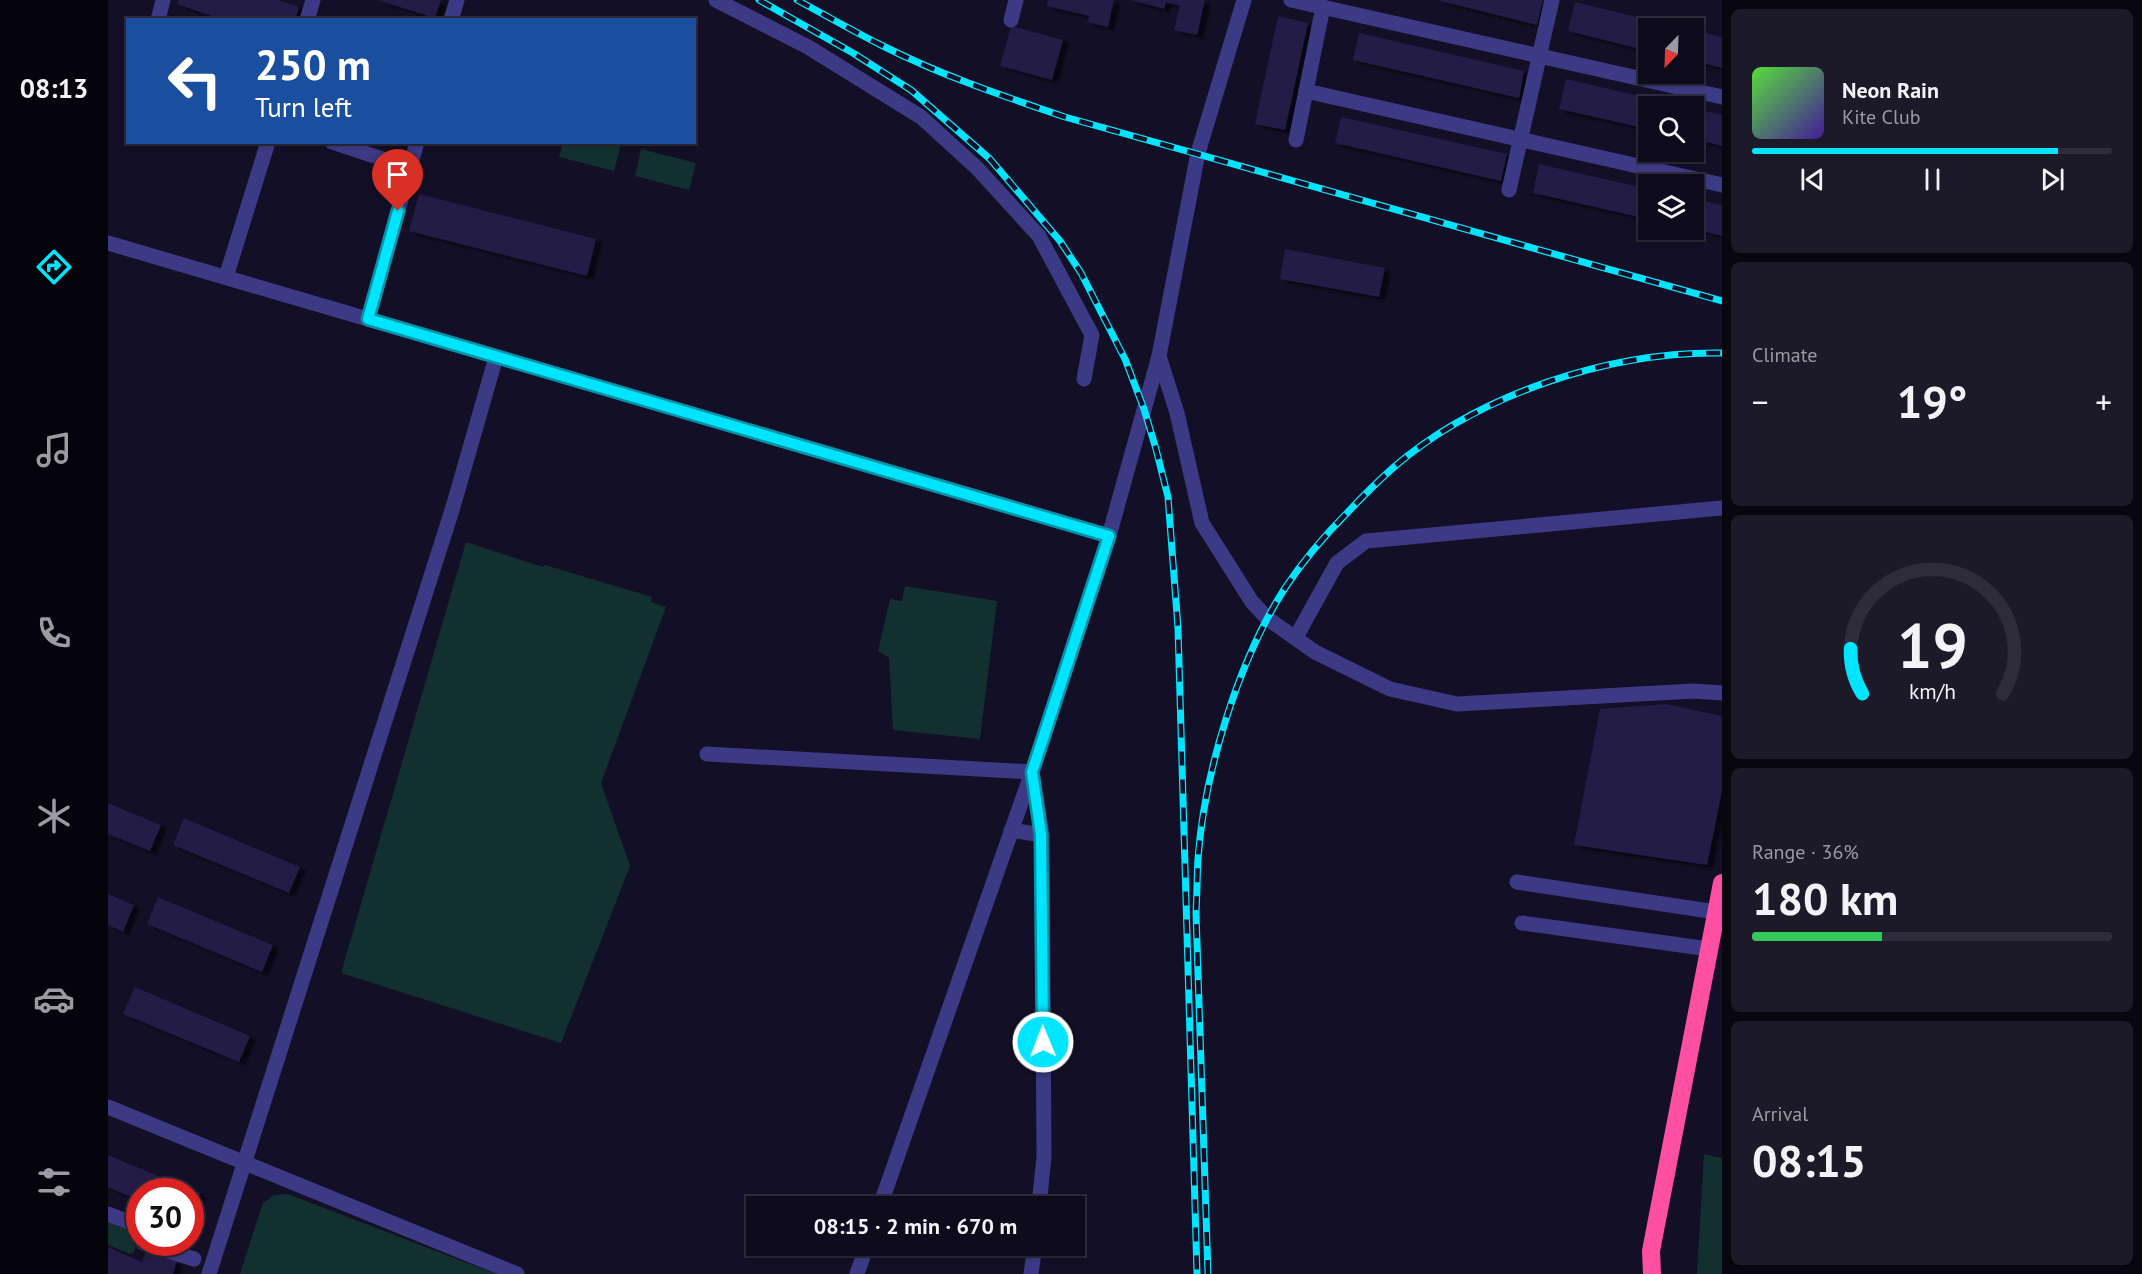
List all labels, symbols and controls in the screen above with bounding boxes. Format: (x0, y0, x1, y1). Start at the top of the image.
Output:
north arrow (1638, 18, 1704, 84)
map controls (1638, 18, 1704, 240)
text: 250 m (255, 37, 371, 92)
icon: left (156, 42, 234, 120)
text: 08:13 (20, 71, 88, 105)
text: Neon Rain (1842, 76, 1939, 104)
text: Turn left (255, 90, 352, 124)
button: search (1638, 96, 1704, 162)
text: Kite Club (1842, 104, 1920, 130)
pin (372, 149, 423, 211)
icon: arrive (381, 158, 414, 191)
icon: previous (1796, 163, 1829, 196)
icon: pause (1916, 163, 1949, 196)
icon: next (2036, 163, 2069, 196)
button: layers (1638, 174, 1704, 240)
icon: directions (33, 246, 75, 288)
text: Climate (1752, 342, 1818, 368)
text: 19° (1897, 372, 1967, 430)
text: − (1752, 380, 1769, 423)
text: + (2095, 380, 2112, 423)
icon: music (33, 429, 75, 471)
text: 19 (1897, 604, 1967, 685)
icon: phone (33, 612, 75, 654)
text: km/h (1908, 677, 1955, 705)
icon: climate (33, 795, 75, 837)
text: Range · 36% (1752, 839, 1859, 865)
text: 180 km (1752, 869, 1898, 927)
icon: car (33, 978, 75, 1020)
position arrow (1011, 1010, 1075, 1074)
text: Arrival (1752, 1101, 1808, 1127)
text: 08:15 (1752, 1131, 1866, 1189)
icon: filters (33, 1161, 75, 1203)
speed limit sign: 30 (126, 1178, 204, 1256)
text: 08:15 · 2 min · 670 m (814, 1212, 1017, 1240)

